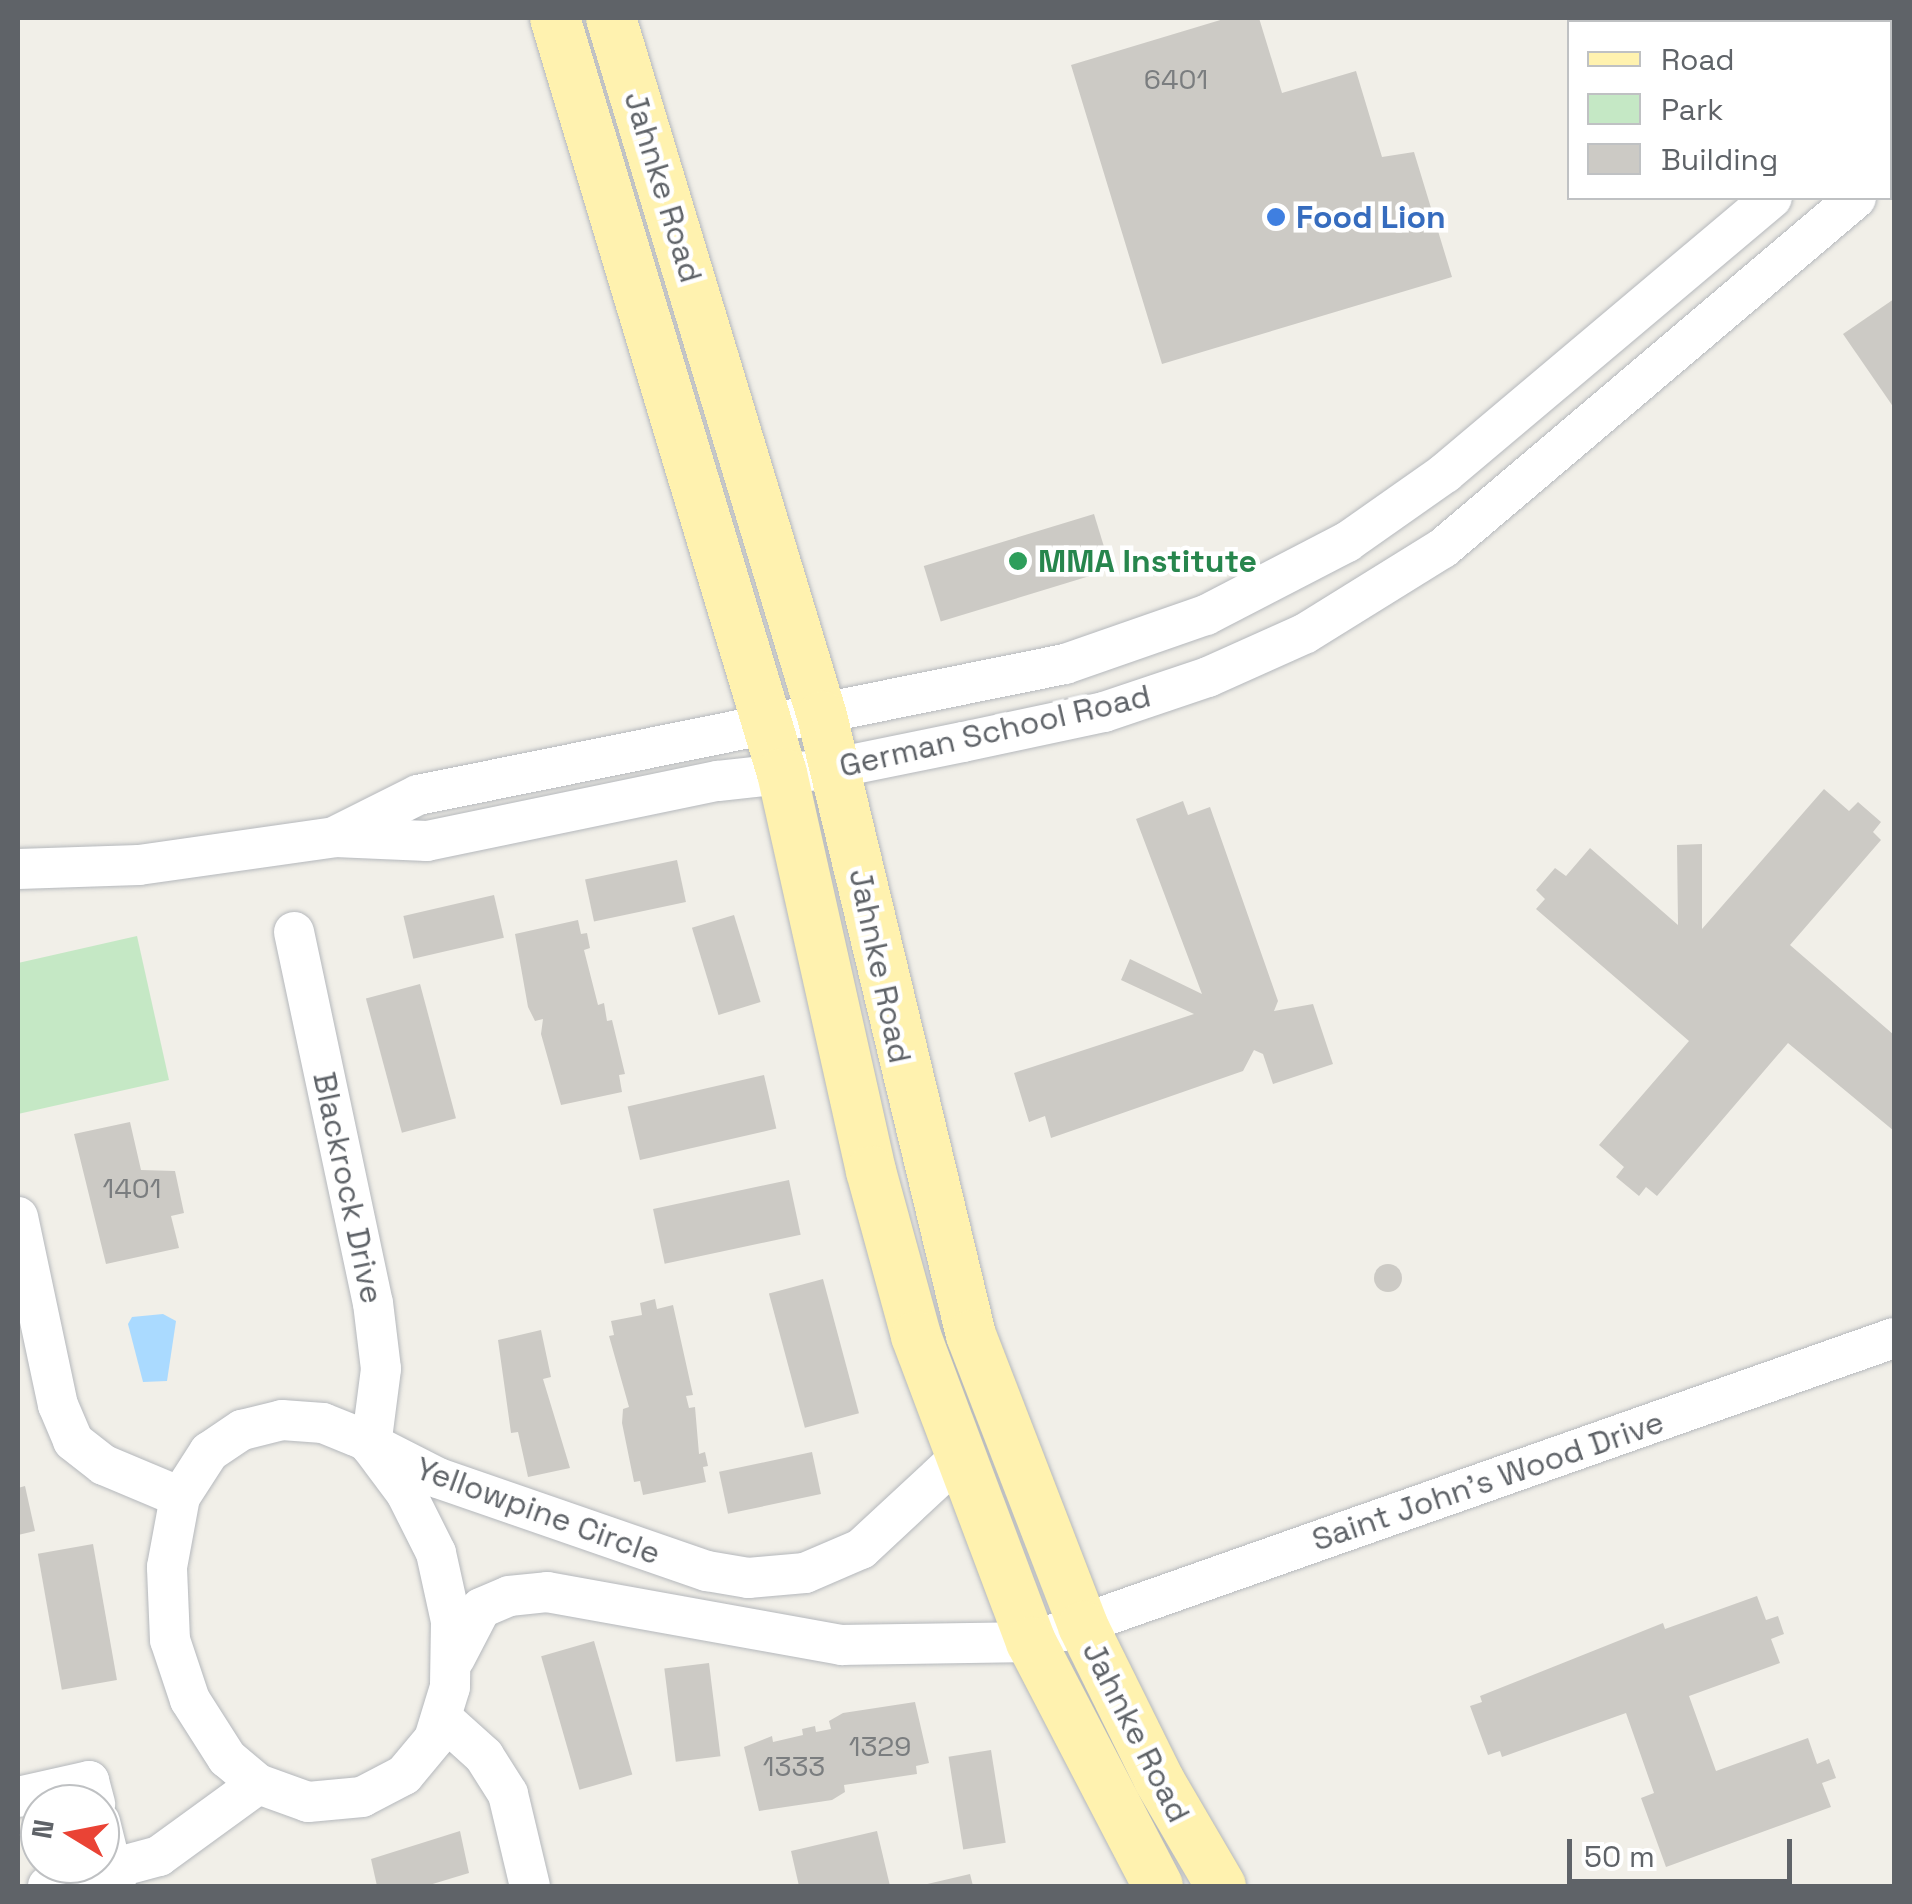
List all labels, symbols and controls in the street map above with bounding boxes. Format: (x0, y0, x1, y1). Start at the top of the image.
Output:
legend (1567, 20, 1892, 200)
text: Road (1661, 40, 1735, 79)
house number: 6401 (1144, 62, 1208, 96)
street label: Jahnke Road (616, 87, 710, 287)
text: Park (1661, 90, 1723, 129)
text: Building (1661, 140, 1778, 179)
place label: Food Lion (1296, 198, 1446, 236)
marker: Food Lion (1265, 206, 1287, 228)
place label: MMA Institute (1038, 542, 1257, 580)
marker: MMA Institute (1007, 550, 1029, 572)
street label: German School Road (836, 676, 1154, 786)
street label: Jahnke Road (841, 865, 919, 1067)
street label: Blackrock Drive (305, 1069, 391, 1307)
house number: 1401 (103, 1171, 161, 1205)
street label: Saint John's Wood Drive (1307, 1403, 1669, 1559)
street label: Yellowpine Circle (410, 1449, 666, 1573)
street label: Jahnke Road (1074, 1635, 1198, 1829)
house number: 1329 (849, 1729, 911, 1763)
house number: 1333 (763, 1749, 825, 1783)
north arrow (20, 1784, 120, 1884)
text: N (23, 1817, 62, 1842)
scale bar (1572, 1819, 1797, 1881)
text: 50 m (1584, 1837, 1655, 1876)

